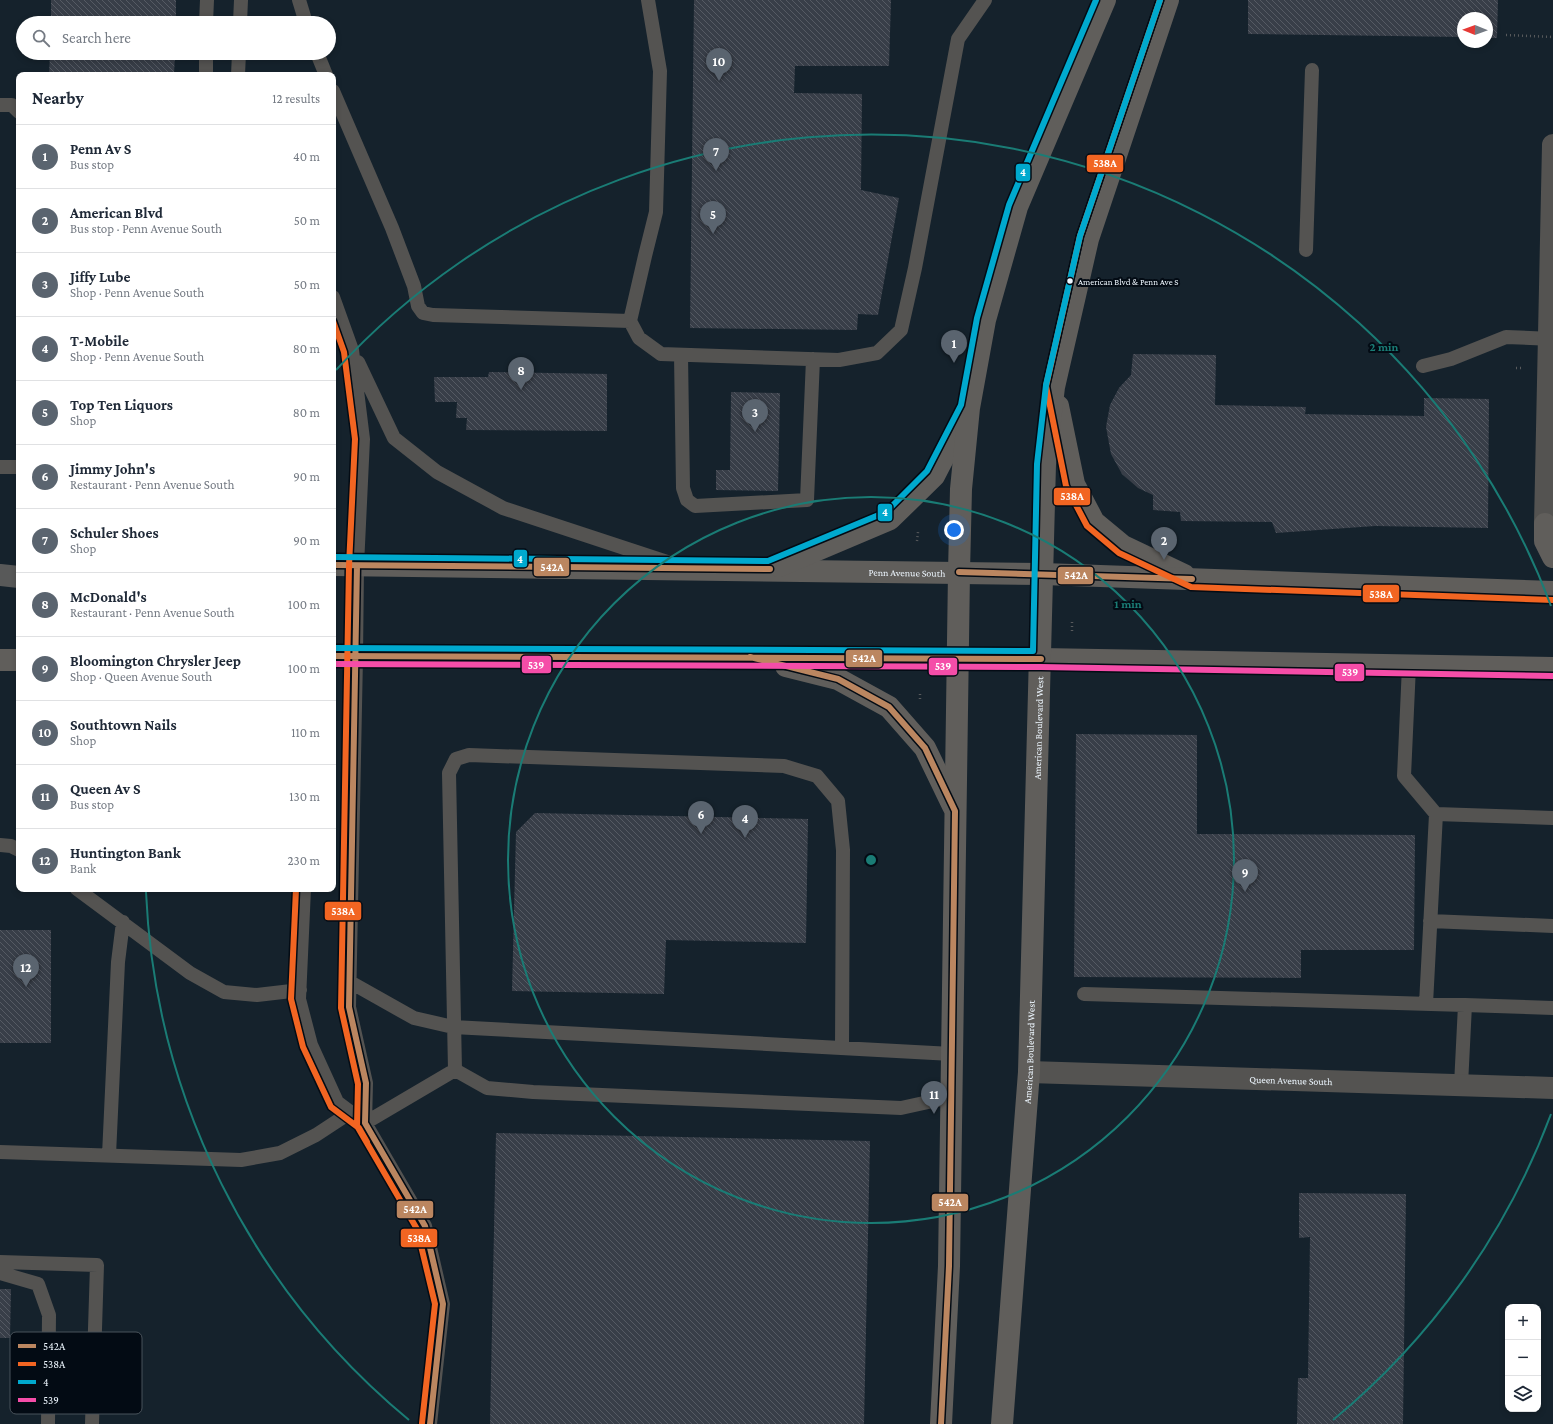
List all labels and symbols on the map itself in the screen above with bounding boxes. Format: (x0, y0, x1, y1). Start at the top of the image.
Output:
north arrow (1457, 12, 1493, 48)
pin: 10 (706, 48, 732, 81)
pin: 7 (703, 138, 729, 171)
line badge: 538A (1086, 154, 1124, 173)
text: 538A (1093, 157, 1117, 169)
line badge: 4 (1015, 163, 1031, 182)
text: 4 (1020, 166, 1026, 178)
pin: 5 (700, 201, 726, 234)
marker: American Blvd & Penn Ave S (1065, 276, 1075, 286)
place label: American Blvd & Penn Ave S (1078, 277, 1179, 287)
pin: 1 (941, 330, 967, 363)
text: 2 min (1370, 340, 1399, 354)
pin: 8 (508, 357, 534, 390)
pin: 3 (742, 399, 768, 432)
line badge: 538A (1053, 487, 1091, 506)
text: 538A (1060, 490, 1084, 502)
line badge: 4 (877, 503, 893, 522)
text: 4 (882, 506, 888, 518)
your location (944, 520, 964, 540)
pin: 2 (1151, 527, 1177, 560)
line badge: 4 (513, 549, 528, 568)
text: 4 (517, 553, 523, 565)
line badge: 542A (533, 557, 570, 577)
text: 542A (540, 561, 564, 573)
line badge: 542A (1057, 566, 1094, 585)
street label: Penn Avenue South (868, 567, 946, 579)
text: 542A (1064, 569, 1088, 581)
line badge: 538A (1362, 584, 1400, 603)
text: 538A (1369, 588, 1393, 600)
text: 1 min (1114, 597, 1142, 611)
line badge: 542A (845, 649, 883, 668)
text: 542A (852, 652, 876, 664)
line badge: 539 (521, 655, 552, 674)
line badge: 539 (928, 657, 958, 676)
text: 539 (528, 659, 544, 671)
text: 539 (935, 660, 951, 672)
line badge: 539 (1334, 663, 1365, 682)
text: 539 (1342, 666, 1358, 678)
street label: American Boulevard West (1032, 676, 1045, 780)
pin: 6 (688, 801, 714, 834)
pin: 4 (732, 805, 758, 838)
centre of rings (864, 853, 878, 867)
pin: 9 (1232, 859, 1258, 892)
line badge: 538A (324, 901, 362, 921)
text: 538A (331, 905, 355, 917)
pin: 12 (13, 954, 39, 987)
street label: American Boulevard West (1022, 1000, 1037, 1104)
street label: Queen Avenue South (1249, 1074, 1333, 1087)
pin: 11 (921, 1081, 947, 1114)
line badge: 542A (931, 1193, 969, 1212)
text: 542A (938, 1196, 962, 1208)
line badge: 542A (396, 1200, 434, 1219)
text: 542A (403, 1203, 427, 1215)
line badge: 538A (400, 1228, 438, 1248)
text: 538A (407, 1232, 431, 1244)
legend (10, 1332, 142, 1414)
text: 542A (43, 1340, 66, 1352)
text: 538A (43, 1358, 66, 1370)
text: 4 (43, 1376, 49, 1388)
text: 539 (43, 1394, 59, 1406)

